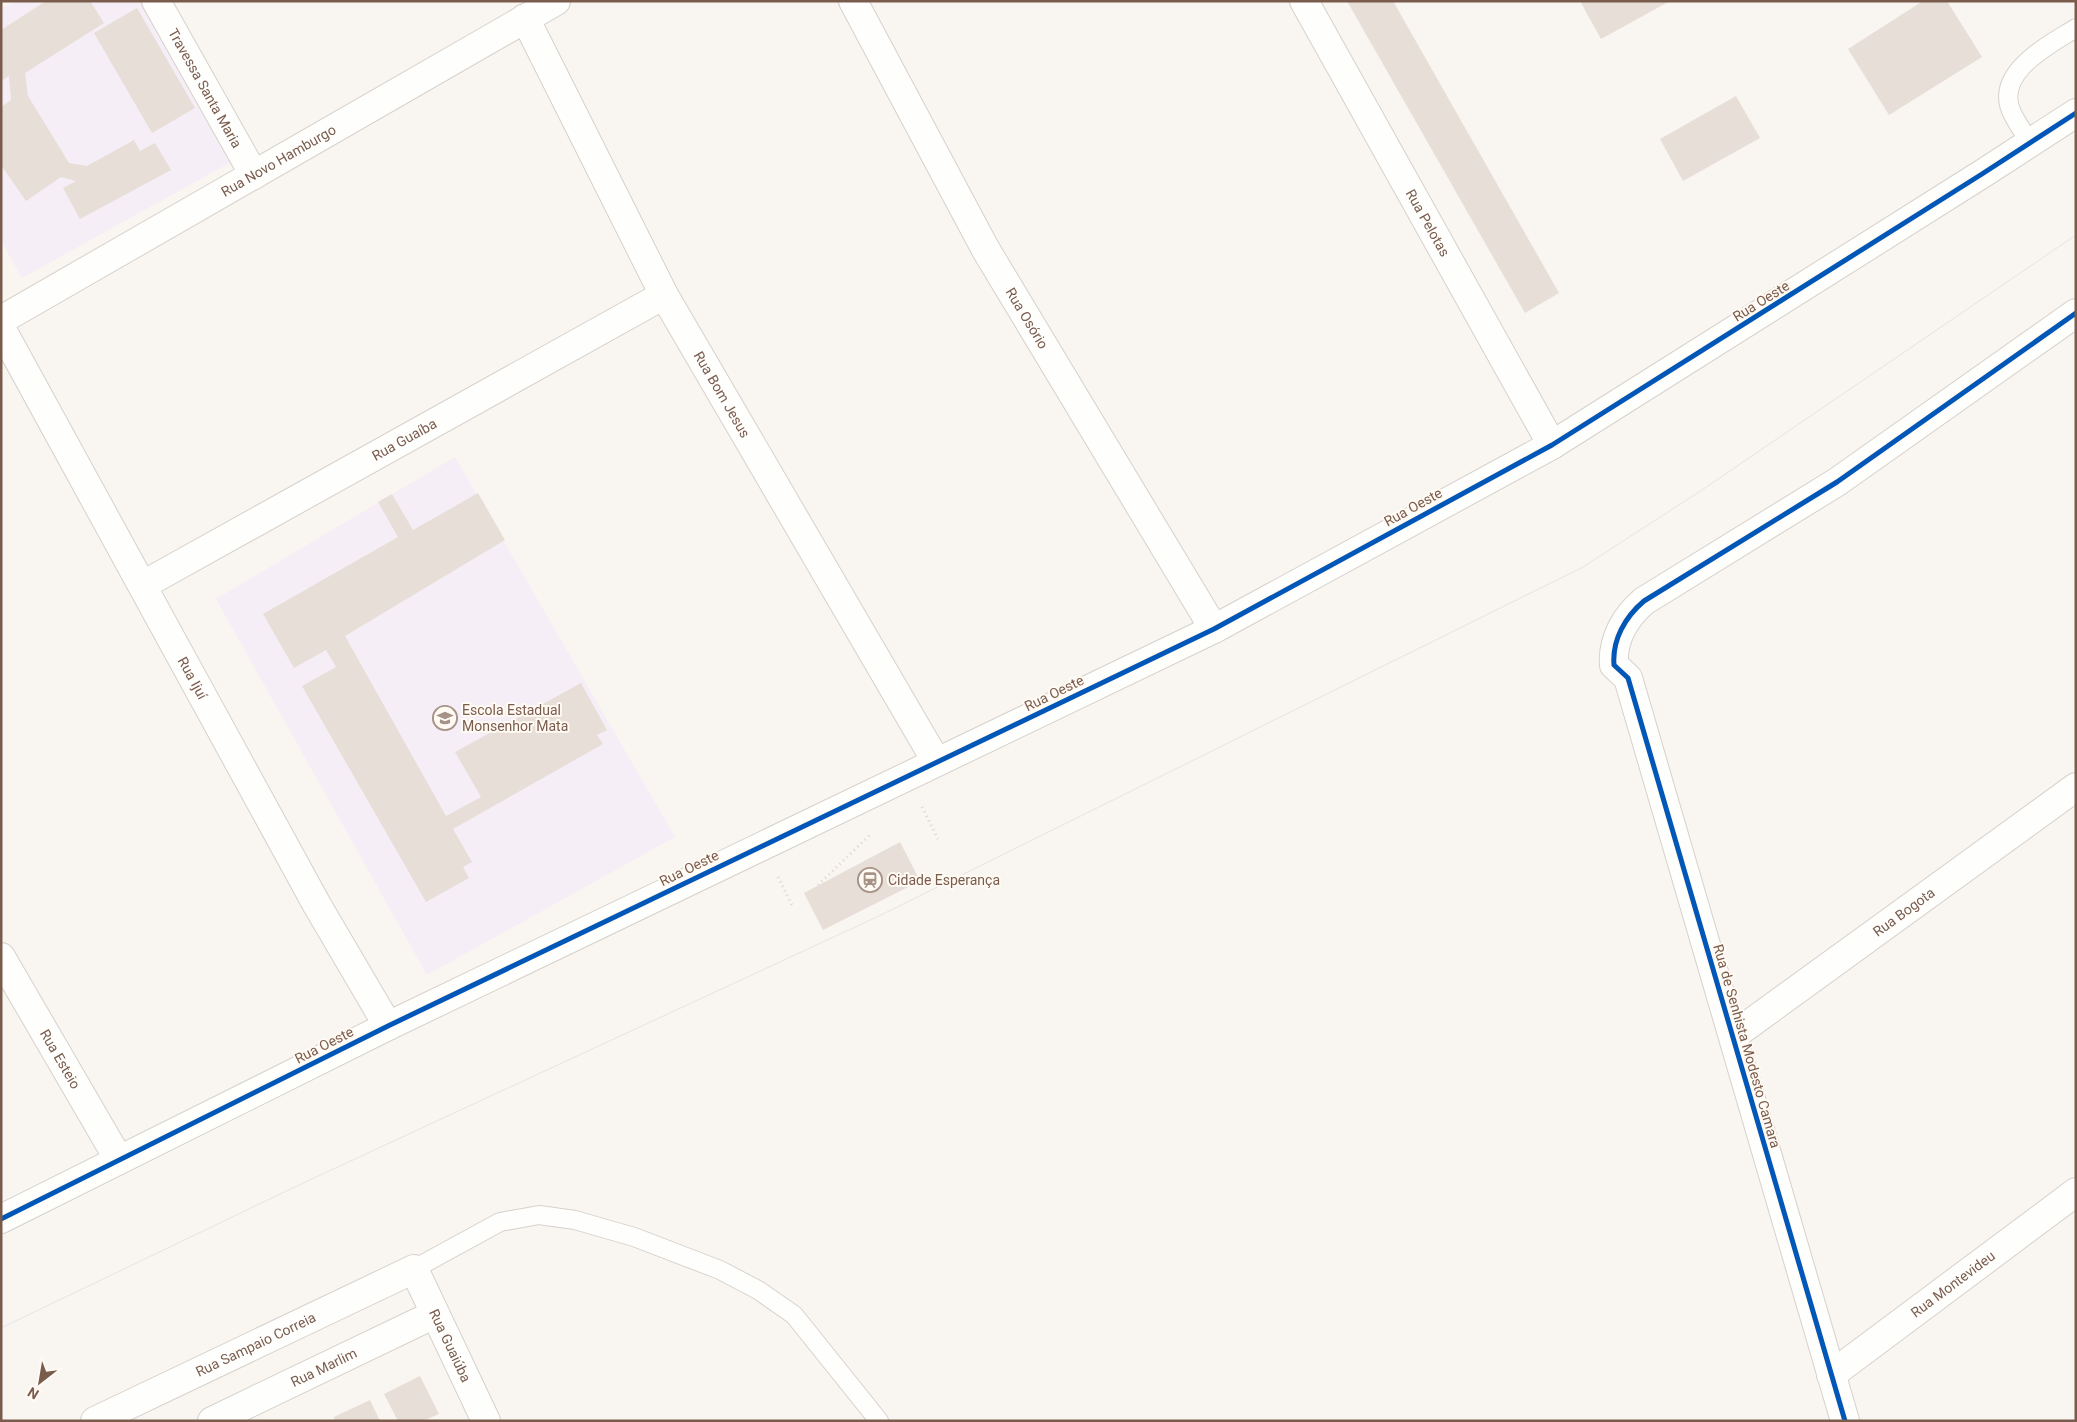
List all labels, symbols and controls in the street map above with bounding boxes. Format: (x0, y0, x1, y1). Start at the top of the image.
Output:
street label: Travessa Santa Maria (165, 26, 245, 151)
street label: Rua Novo Hamburgo (218, 121, 339, 200)
street label: Rua Pelotas (1403, 186, 1453, 259)
street label: Rua Oeste (1730, 277, 1792, 325)
street label: Rua Osório (1003, 285, 1052, 352)
street label: Rua Bom Jesus (691, 348, 753, 440)
street label: Rua Guaíba (369, 415, 439, 464)
street label: Rua Oeste (1381, 485, 1445, 529)
street label: Rua Ijuí (175, 654, 211, 702)
street label: Rua Oeste (1022, 672, 1086, 714)
place label: Escola Estadual Monsenhor Mata (462, 702, 568, 734)
school or university icon: Escola Estadual Monsenhor Mata (432, 705, 458, 731)
street label: Rua Oeste (657, 847, 721, 889)
station icon: Cidade Esperança (857, 867, 883, 893)
place label: Cidade Esperança (888, 872, 1000, 888)
street label: Rua Bogota (1870, 884, 1938, 940)
street label: Rua de Senhista Modesto Camara (1710, 942, 1784, 1150)
street label: Rua Oeste (292, 1023, 356, 1067)
street label: Rua Esteio (37, 1026, 84, 1092)
street label: Rua Montevideu (1908, 1248, 1998, 1321)
street label: Rua Guaiúba (426, 1306, 474, 1385)
street label: Rua Sampaio Correia (193, 1309, 318, 1380)
street label: Rua Marlim (288, 1345, 359, 1390)
north arrow (15, 1357, 65, 1407)
text: N (25, 1384, 42, 1403)

